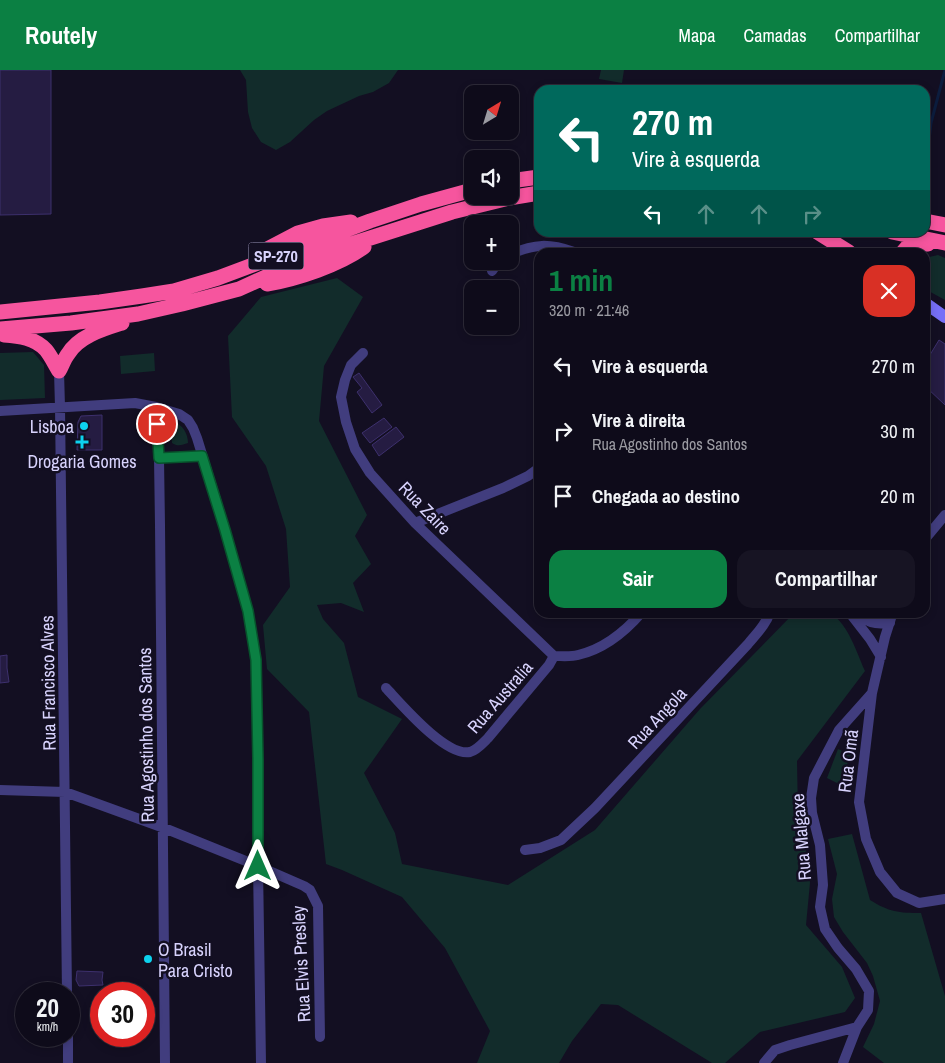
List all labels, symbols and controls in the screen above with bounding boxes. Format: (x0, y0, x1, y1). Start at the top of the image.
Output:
text: Routely (25, 19, 97, 51)
text: Mapa (679, 23, 716, 48)
text: Camadas (744, 23, 807, 48)
text: Compartilhar (835, 23, 920, 48)
north arrow (464, 85, 519, 140)
map controls (464, 85, 519, 335)
text: 270 m (632, 99, 713, 146)
icon: left (549, 105, 614, 170)
text: Vire à esquerda (632, 144, 760, 174)
button: sound (464, 150, 519, 205)
icon: left (639, 200, 667, 228)
icon: ahead (692, 200, 720, 228)
icon: ahead (745, 200, 773, 228)
icon: right (798, 200, 826, 228)
button: + (464, 215, 519, 270)
road number: SP-270 (248, 242, 304, 270)
text: 1 min (549, 260, 613, 300)
button: close (863, 265, 915, 317)
button: − (464, 280, 519, 335)
text: 320 m · 21:46 (549, 299, 629, 321)
icon: left (549, 352, 577, 380)
text: Vire à esquerda (592, 353, 708, 379)
text: 270 m (872, 353, 915, 379)
pin (136, 403, 178, 445)
text: Vire à direita (592, 407, 685, 433)
icon: arrive (143, 410, 171, 438)
place label: Lisboa (30, 414, 74, 439)
icon: right (549, 417, 577, 445)
text: 30 m (880, 418, 915, 444)
marker: Lisboa (78, 420, 90, 432)
text: Rua Agostinho dos Santos (592, 433, 747, 455)
marker: Drogaria Gomes (76, 436, 88, 448)
place label: Drogaria Gomes (27, 449, 137, 474)
street label: Rua Zaire (393, 476, 457, 540)
icon: arrive (549, 482, 577, 510)
text: Chegada ao destino (592, 483, 740, 509)
text: 20 m (880, 483, 915, 509)
button: Sair (549, 550, 727, 608)
button: Compartilhar (737, 550, 915, 608)
street label: Rua Francisco Alves (34, 615, 62, 751)
street label: Rua Agostinho dos Santos (132, 647, 160, 823)
street label: Rua Australia (461, 655, 539, 739)
street label: Rua Angola (622, 682, 692, 754)
street label: Rua Omã (832, 728, 864, 794)
street label: Rua Malgaxe (785, 793, 817, 881)
position arrow (231, 839, 283, 891)
street label: Rua Elvis Presley (285, 905, 317, 1023)
place label: O Brasil Para Cristo (158, 937, 233, 983)
marker: O Brasil Para Cristo (142, 953, 154, 965)
speed limit sign: 30 (90, 982, 155, 1047)
text: 20 (36, 991, 59, 1025)
text: km/h (37, 1019, 58, 1035)

